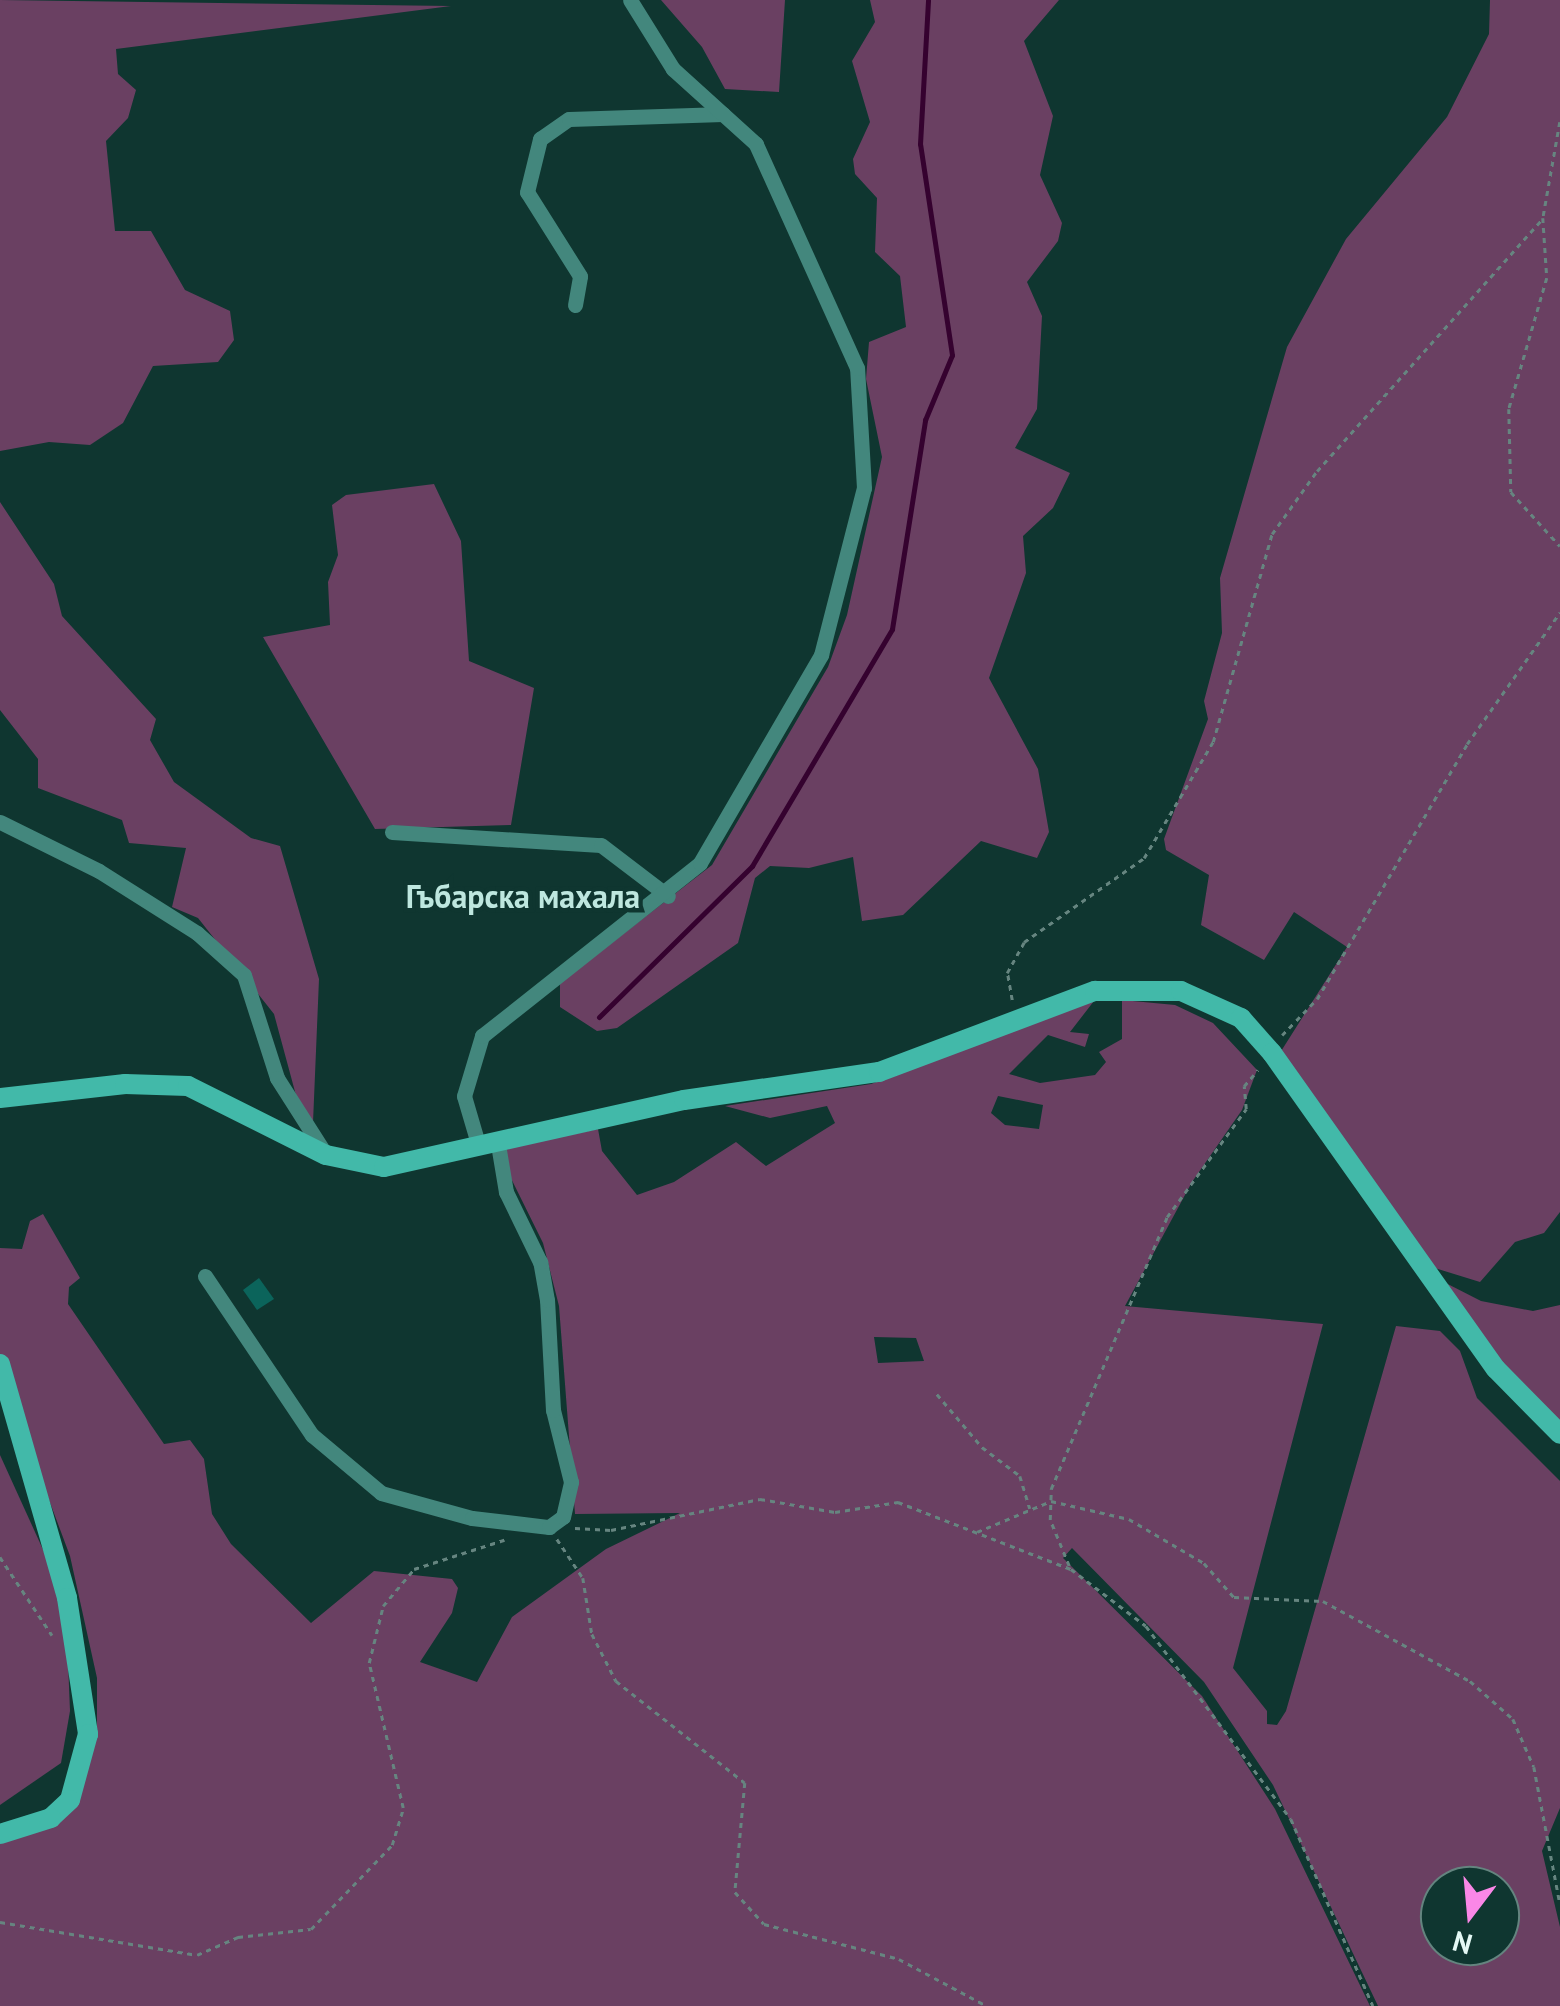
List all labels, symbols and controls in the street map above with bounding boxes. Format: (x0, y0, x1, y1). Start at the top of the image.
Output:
district label: Гъбарска махала (406, 877, 640, 915)
north arrow (1420, 1866, 1520, 1966)
text: N (1448, 1923, 1476, 1964)

